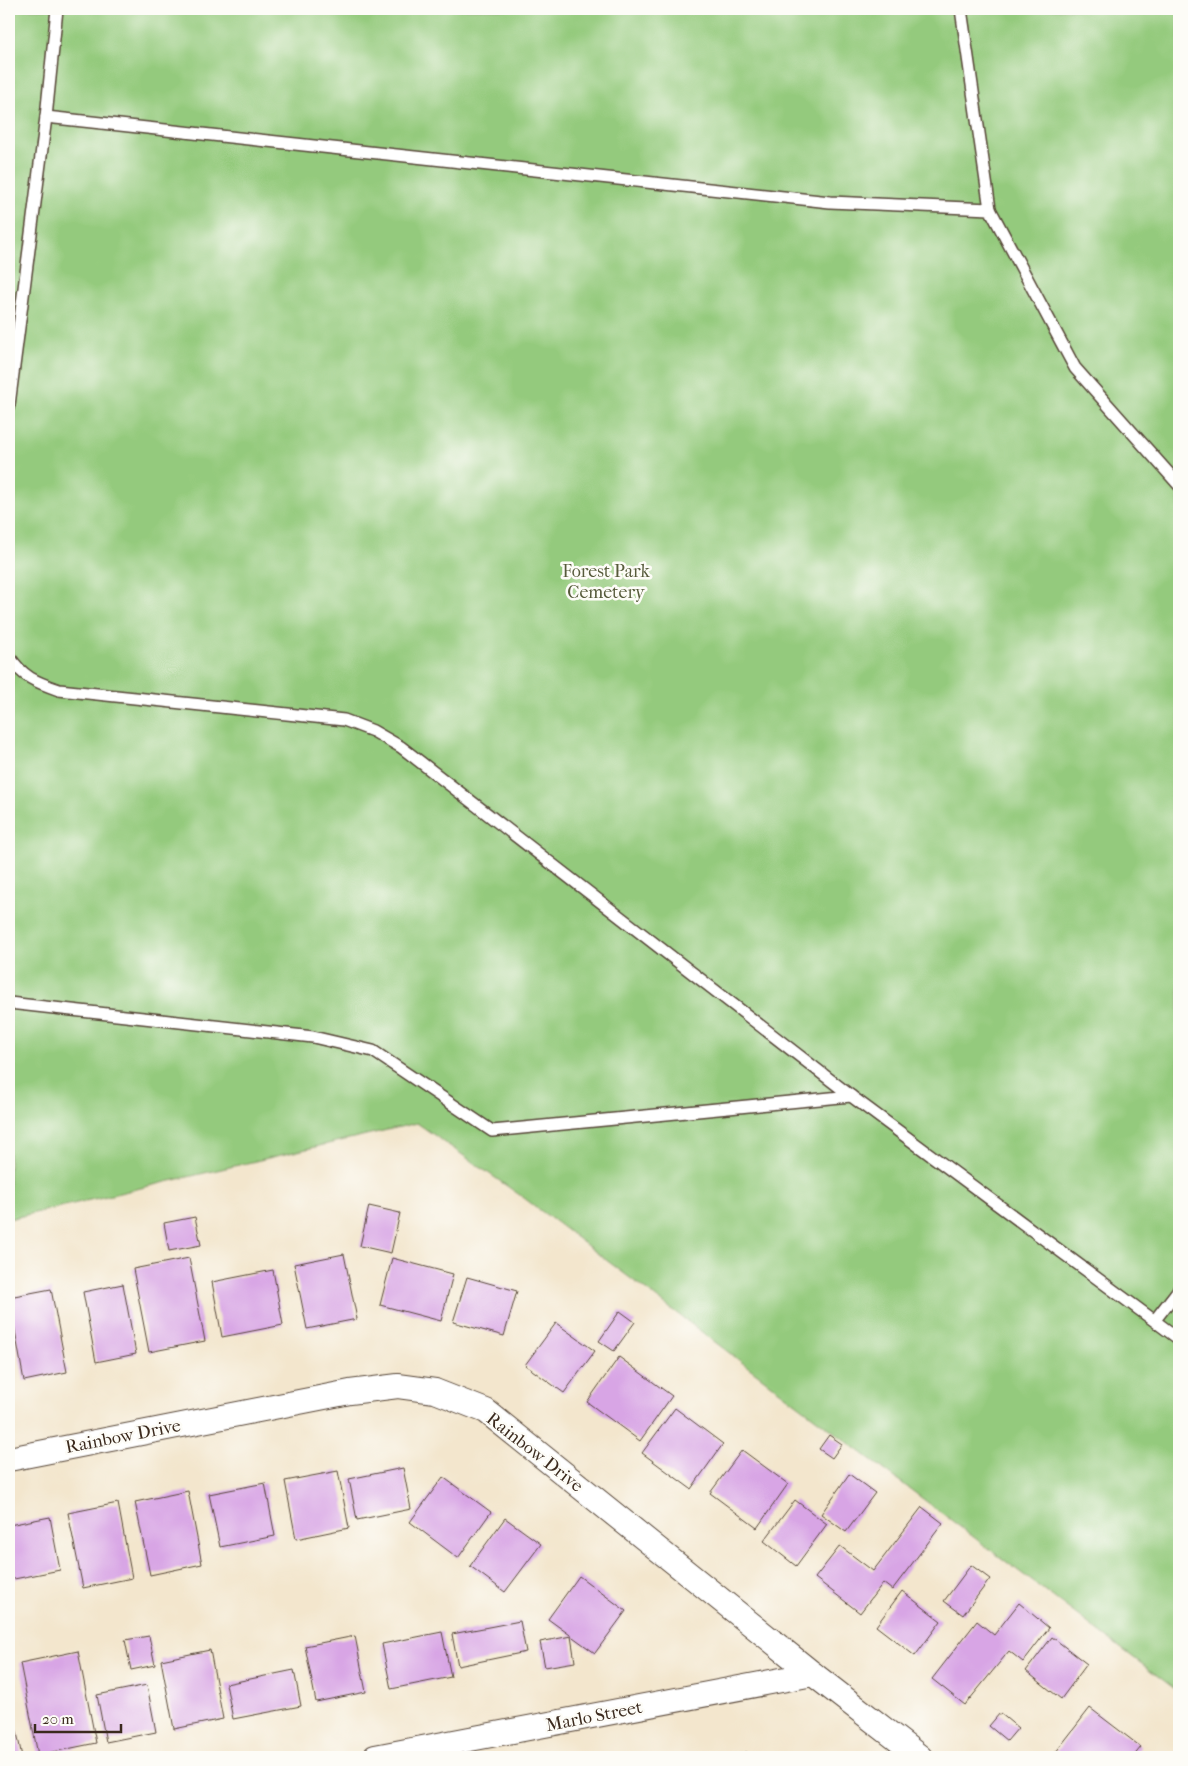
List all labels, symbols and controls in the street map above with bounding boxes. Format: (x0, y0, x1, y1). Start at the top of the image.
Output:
park label: Forest Park Cemetery (562, 561, 651, 603)
street label: Rainbow Drive (482, 1408, 587, 1497)
street label: Rainbow Drive (64, 1415, 183, 1458)
street label: Marlo Street (544, 1697, 645, 1736)
scale bar (35, 1701, 121, 1733)
text: 20 m (42, 1710, 74, 1728)

